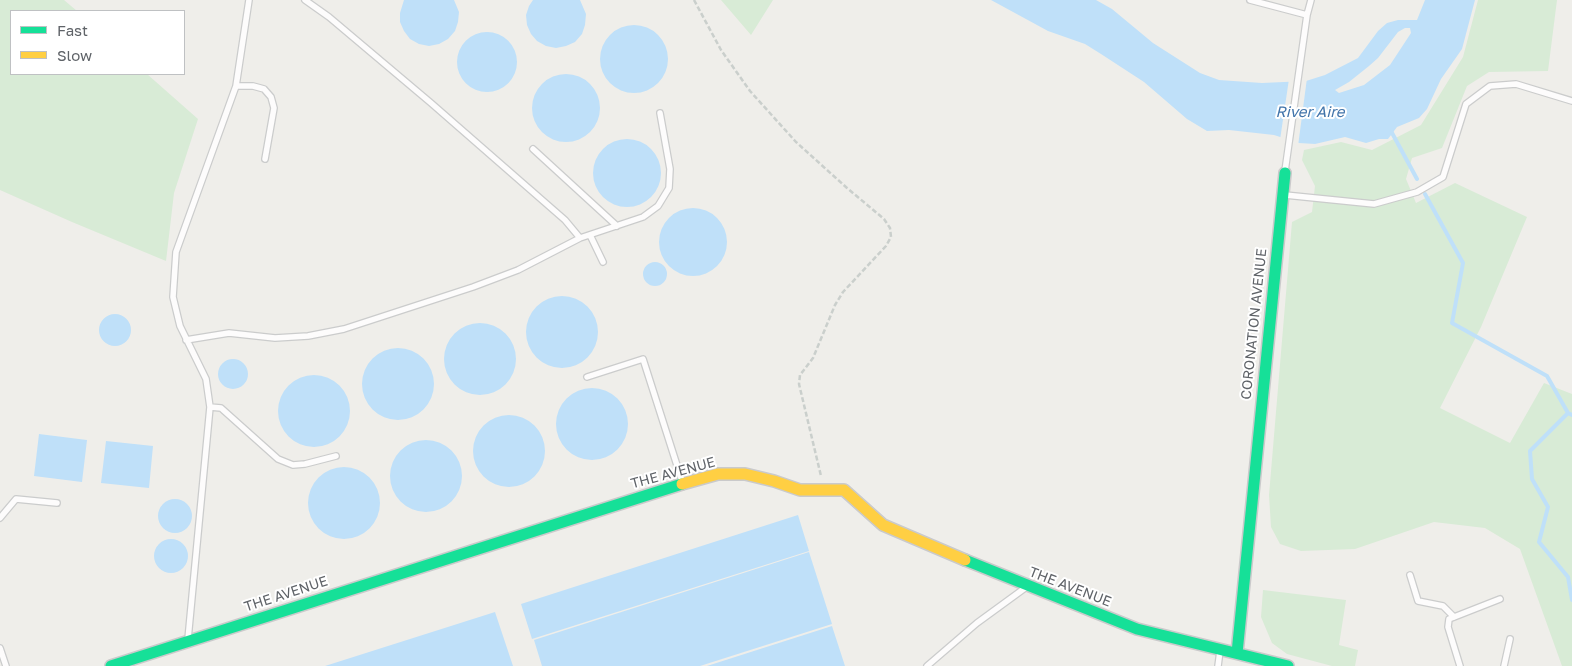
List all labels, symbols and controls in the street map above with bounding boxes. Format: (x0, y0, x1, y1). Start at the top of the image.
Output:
legend (10, 10, 185, 75)
text: Fast (57, 21, 88, 39)
text: Slow (57, 46, 92, 64)
water label: River Aire (1275, 103, 1345, 121)
street label: CORONATION AVENUE (1238, 248, 1270, 400)
street label: THE AVENUE (629, 454, 717, 492)
street label: THE AVENUE (1026, 564, 1114, 610)
street label: THE AVENUE (242, 573, 330, 615)

